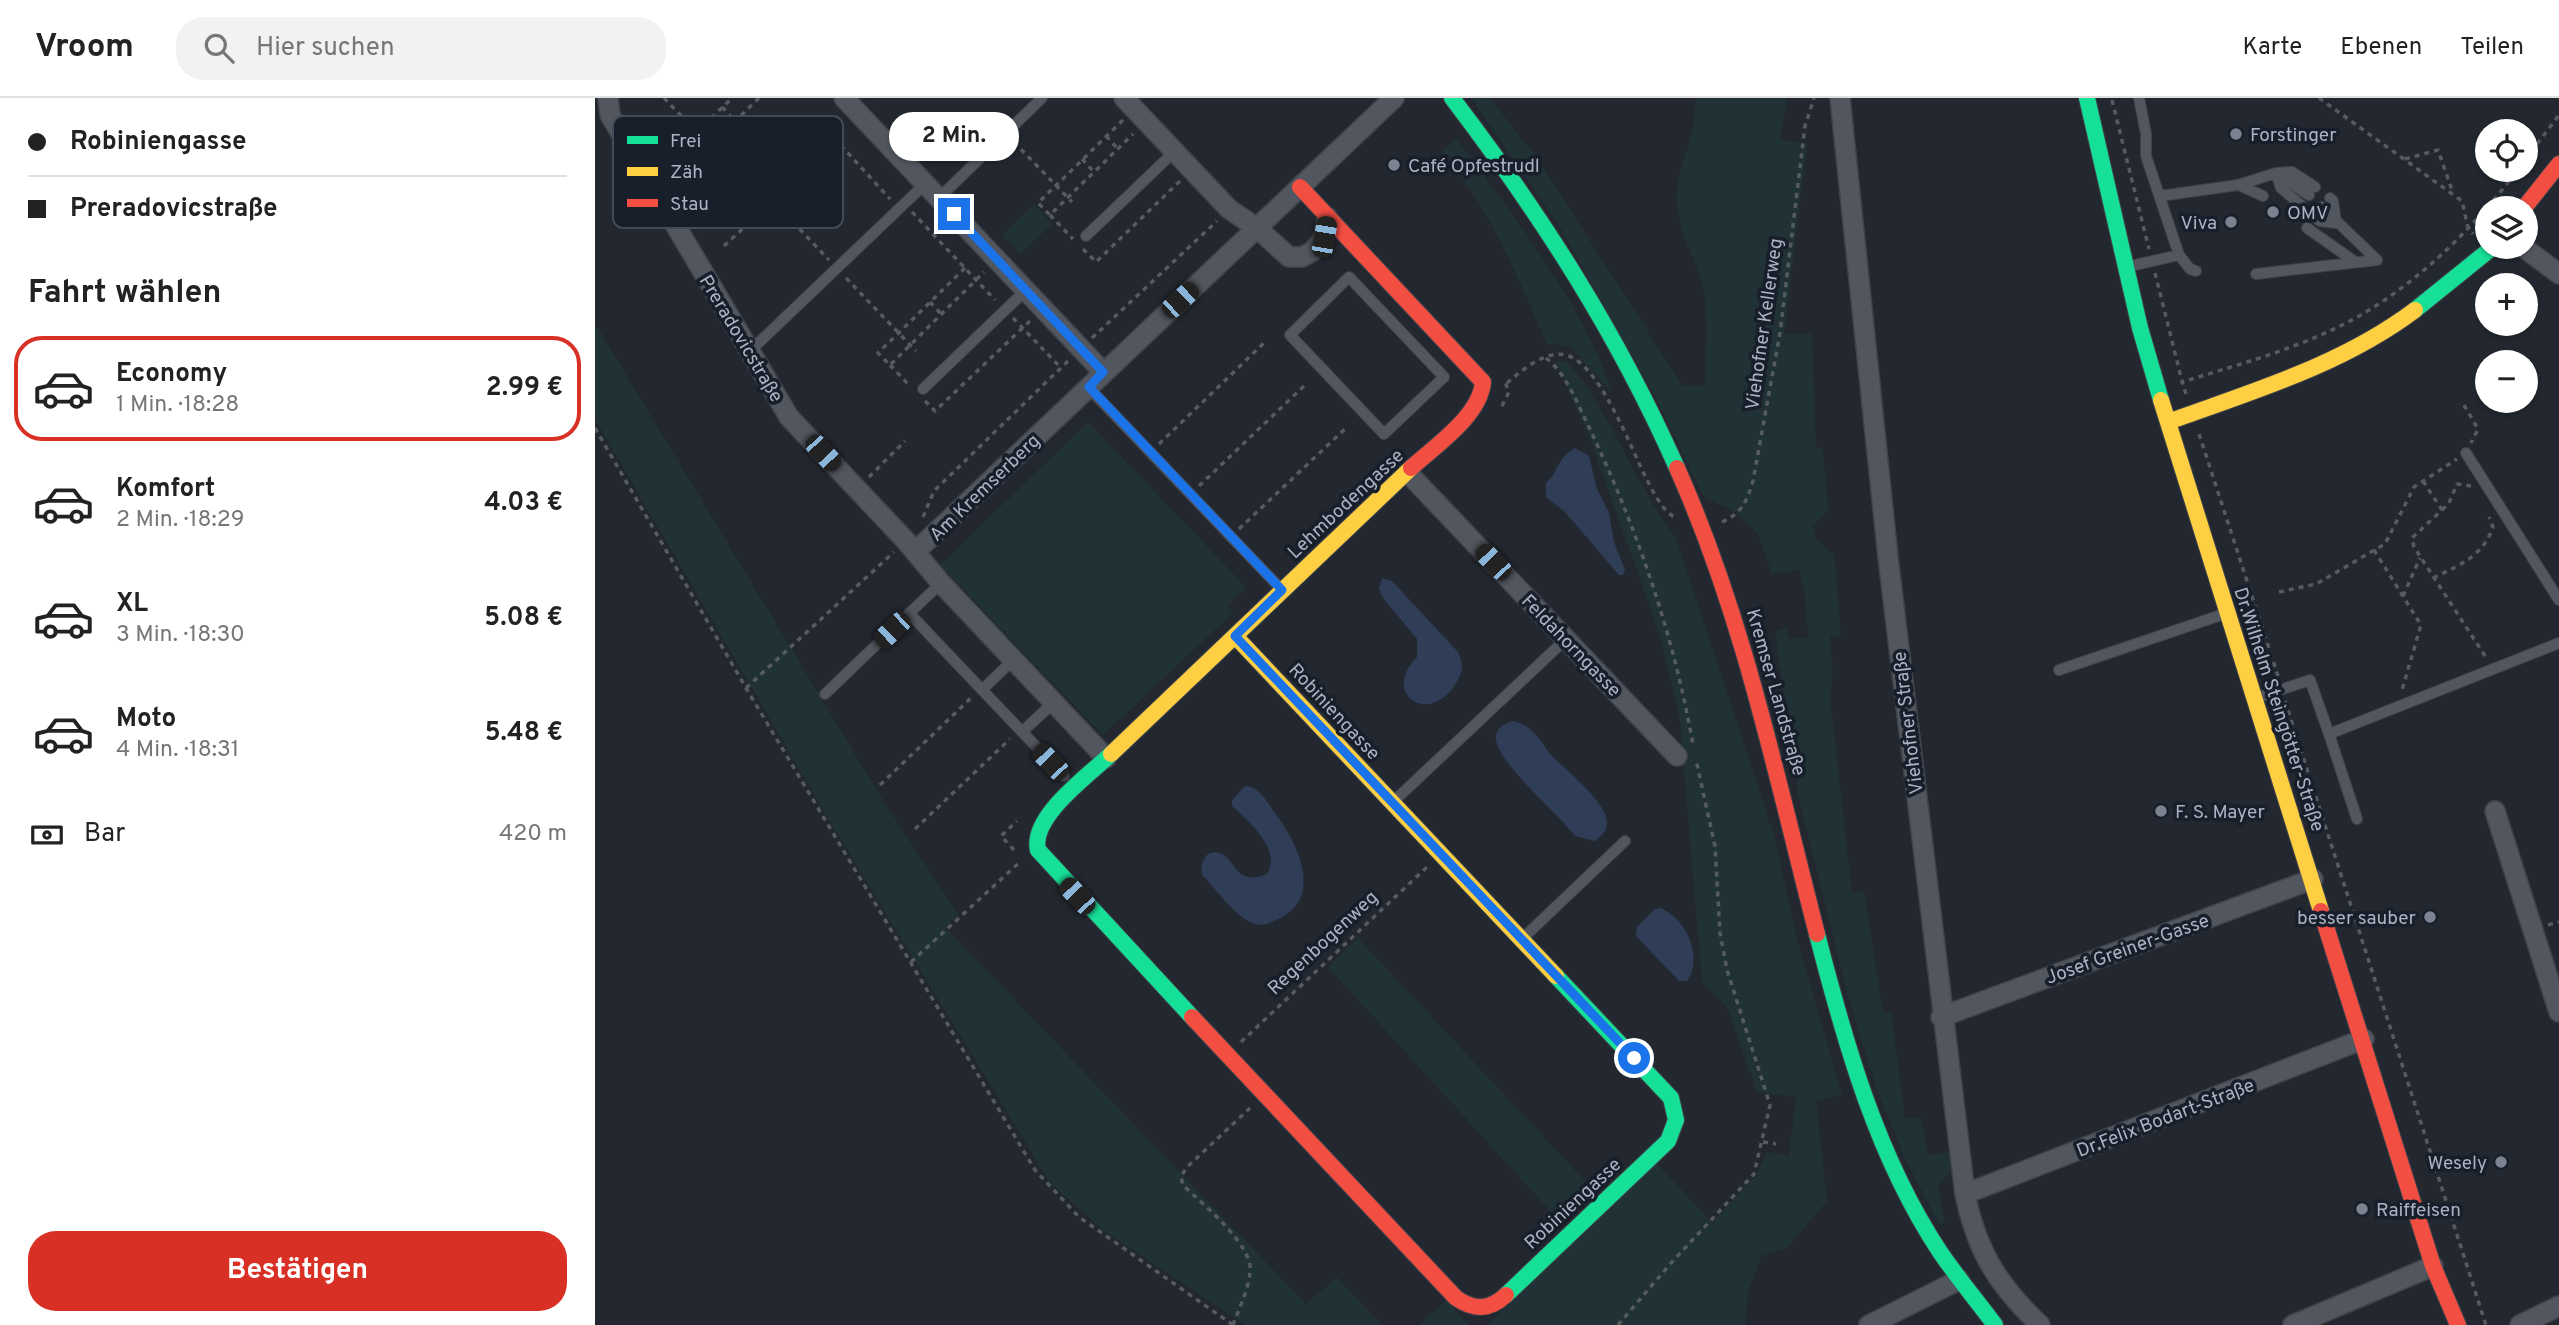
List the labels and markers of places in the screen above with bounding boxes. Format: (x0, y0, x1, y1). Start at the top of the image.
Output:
place label: Forstinger (2250, 124, 2337, 148)
marker: Forstinger (2228, 126, 2244, 142)
place label: Café Opfestrudl (1408, 155, 1540, 179)
marker: Café Opfestrudl (1386, 157, 1402, 173)
place label: OMV (2287, 202, 2328, 226)
marker: OMV (2265, 204, 2281, 220)
place label: Viva (2180, 212, 2217, 236)
marker: Viva (2223, 214, 2239, 230)
place label: F. S. Mayer (2175, 801, 2265, 825)
marker: F. S. Mayer (2153, 803, 2169, 819)
place label: besser sauber (2297, 907, 2417, 931)
marker: besser sauber (2422, 909, 2438, 925)
place label: Wesely (2427, 1152, 2487, 1176)
marker: Wesely (2493, 1154, 2509, 1170)
place label: Raiffeisen (2376, 1199, 2461, 1223)
marker: Raiffeisen (2354, 1201, 2370, 1217)

